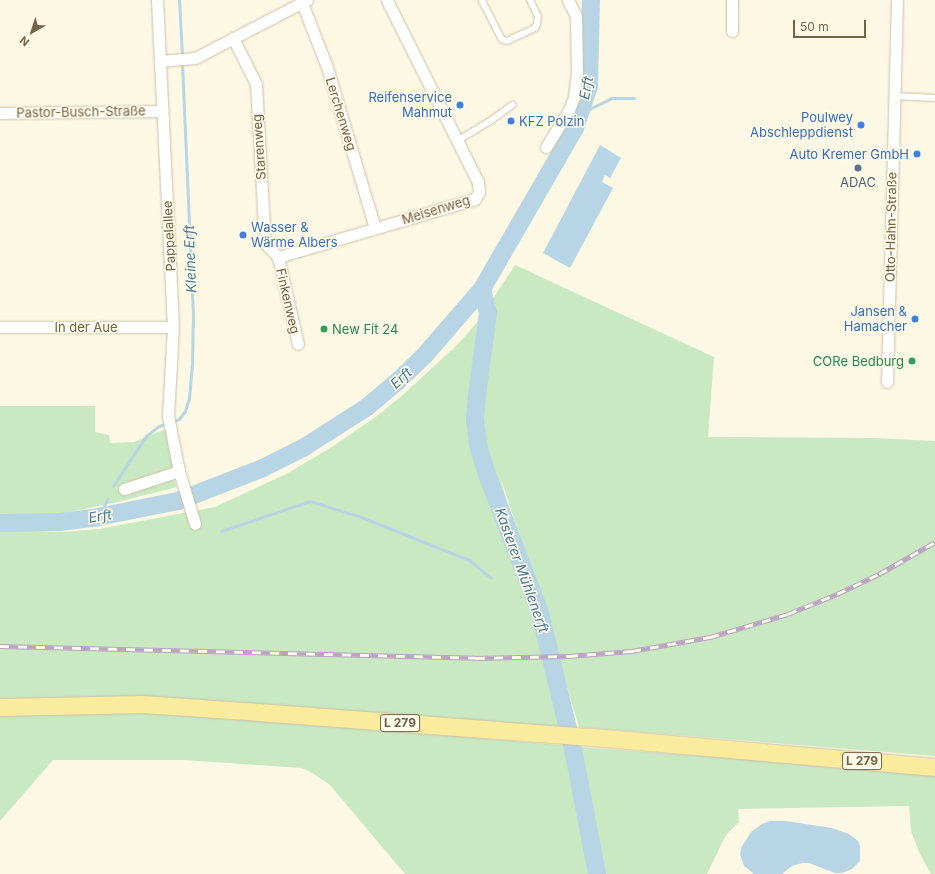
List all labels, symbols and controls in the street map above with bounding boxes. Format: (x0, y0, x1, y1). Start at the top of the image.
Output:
north arrow (12, 12, 52, 52)
scale bar (795, 12, 868, 38)
text: 50 m (800, 19, 829, 34)
text: N (17, 33, 32, 49)
street label: Lerchenweg (322, 75, 360, 153)
water label: Erft (576, 75, 596, 101)
place label: Reifenservice Mahmut (368, 90, 452, 121)
marker: Reifenservice Mahmut (455, 100, 465, 110)
street label: Pastor-Busch-Straße (16, 103, 146, 121)
place label: Poulwey Abschleppdienst (750, 110, 853, 141)
place label: KFZ Polzin (519, 113, 584, 129)
street label: Starenweg (249, 114, 269, 180)
marker: KFZ Polzin (506, 116, 516, 126)
marker: Poulwey Abschleppdienst (856, 120, 866, 130)
place label: Auto Kremer GmbH (790, 146, 909, 162)
marker: Auto Kremer GmbH (912, 149, 922, 159)
marker: ADAC (853, 163, 863, 173)
street label: Otto-Hahn-Straße (882, 172, 900, 282)
place label: ADAC (840, 174, 876, 190)
street label: Meisenweg (400, 192, 472, 228)
street label: Pappelallee (159, 200, 179, 272)
place label: Wasser & Wärme Albers (251, 220, 338, 251)
water label: Kleine Erft (180, 225, 200, 293)
marker: Wasser & Wärme Albers (238, 230, 248, 240)
street label: Finkenweg (273, 267, 303, 335)
place label: Jansen & Hamacher (844, 304, 907, 335)
marker: Jansen & Hamacher (910, 314, 920, 324)
street label: In der Aue (54, 319, 118, 335)
place label: New Fit 24 (332, 321, 398, 337)
marker: New Fit 24 (319, 324, 329, 334)
place label: CORe Bedburg (813, 353, 904, 369)
marker: CORe Bedburg (907, 356, 917, 366)
water label: Erft (387, 364, 415, 392)
water label: Kasterer Mühlenerft (492, 505, 552, 635)
water label: Erft (87, 506, 113, 526)
road number: L 279 (380, 713, 420, 733)
road number: L 279 (842, 751, 882, 771)

